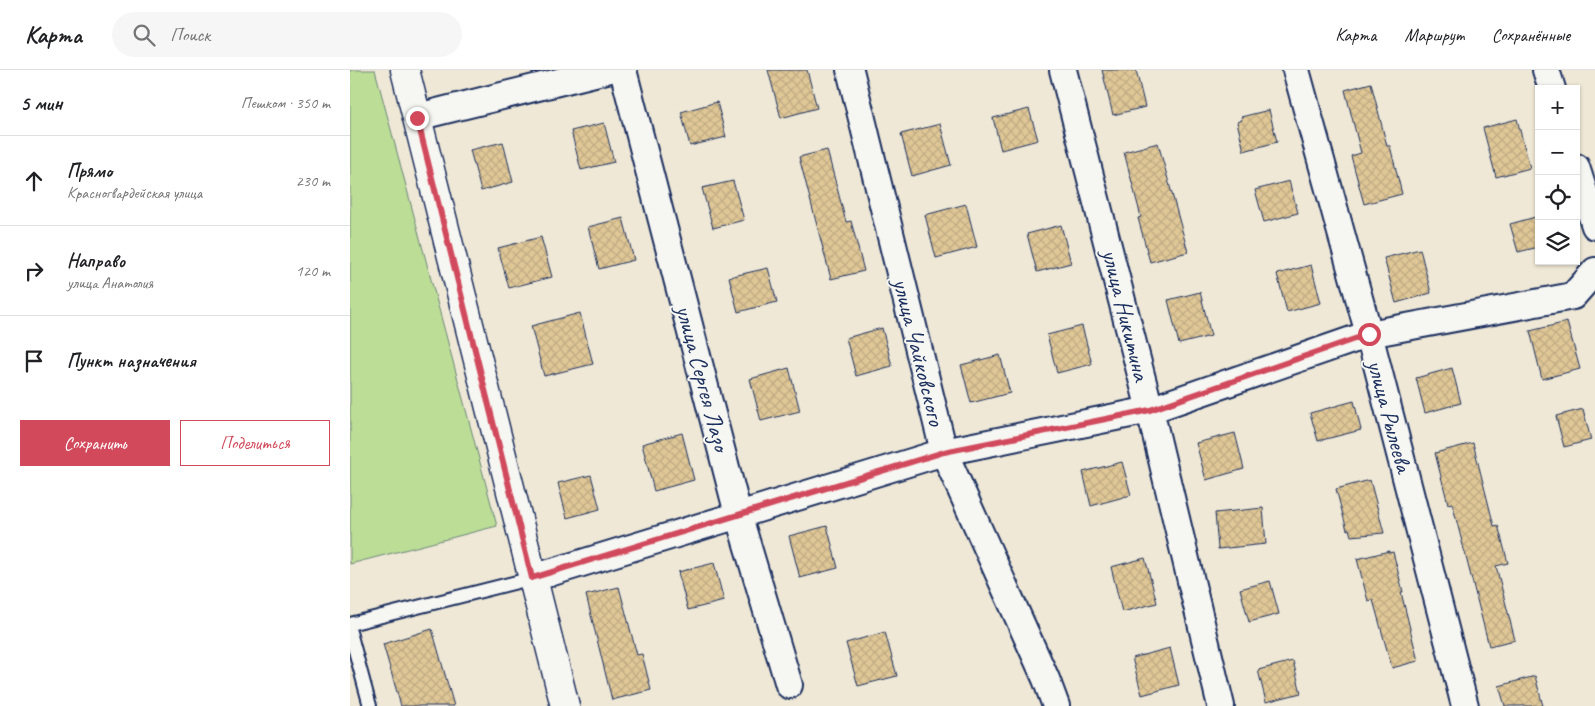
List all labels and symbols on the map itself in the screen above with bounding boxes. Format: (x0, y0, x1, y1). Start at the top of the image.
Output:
route end (406, 107, 429, 130)
street label: улица Никитина (1095, 244, 1157, 385)
street label: улица Чайковского (886, 273, 952, 430)
street label: улица Сергея Лазо (669, 300, 738, 457)
route start (1358, 323, 1381, 346)
street label: улица Рылеева (1360, 354, 1420, 478)

